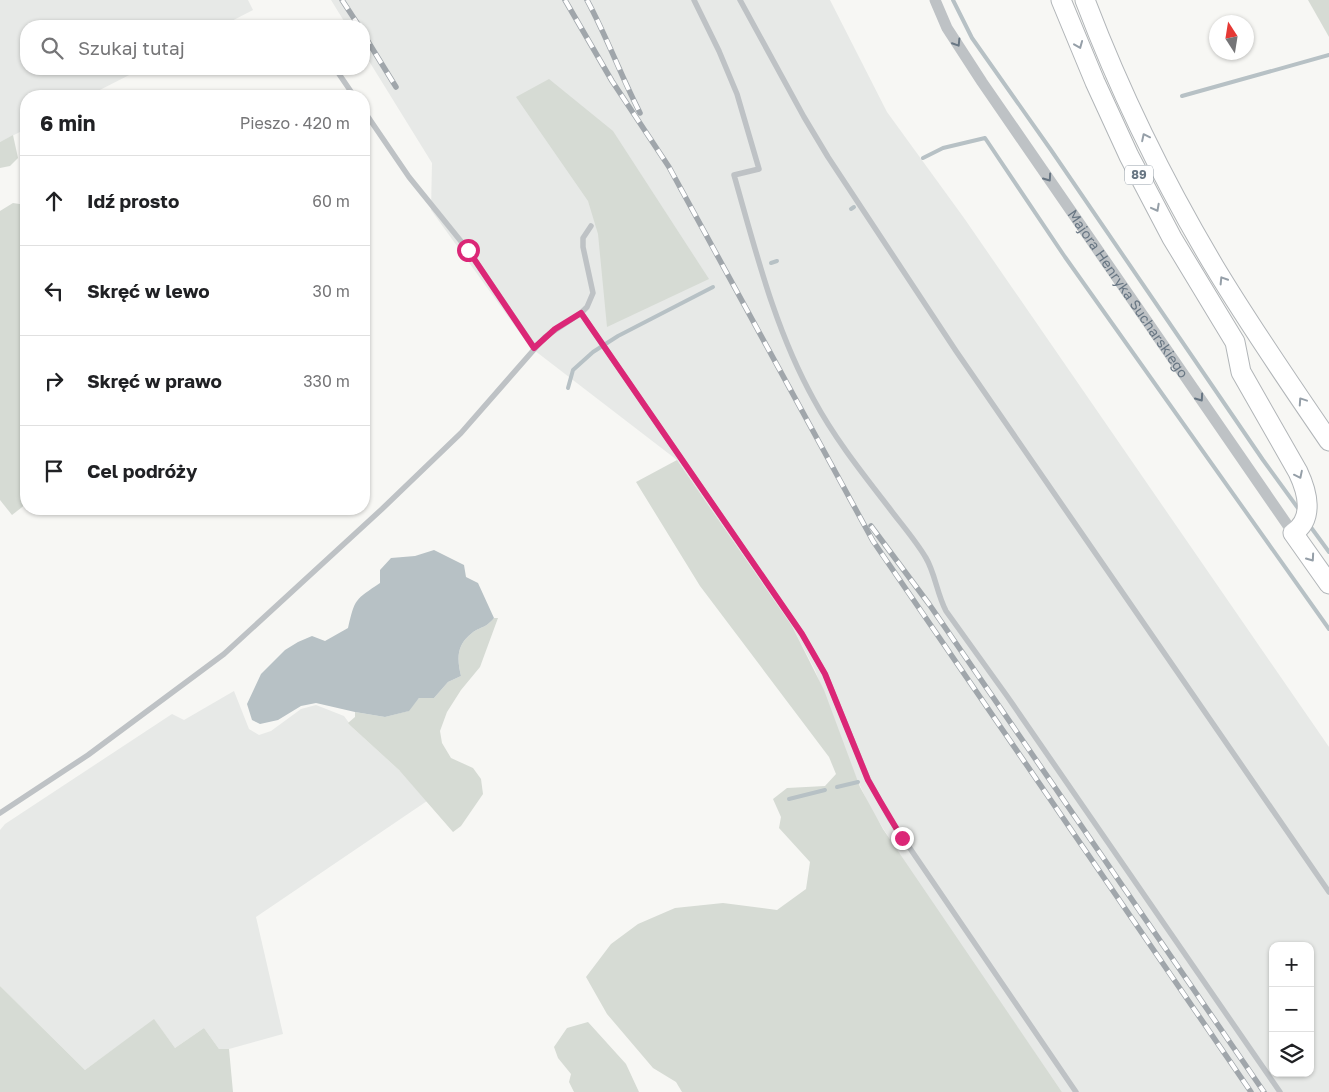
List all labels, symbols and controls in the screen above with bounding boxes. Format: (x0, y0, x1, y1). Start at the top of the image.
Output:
north arrow (1209, 15, 1254, 60)
search box (20, 20, 370, 75)
icon: search (38, 34, 66, 62)
text: Szukaj tutaj (78, 36, 185, 59)
one-way arrow (951, 38, 960, 47)
one-way arrow (1073, 40, 1084, 49)
text: 6 min (40, 110, 95, 136)
text: Pieszo · 420 m (240, 113, 350, 133)
one-way arrow (1141, 133, 1152, 142)
road number: 89 (1125, 166, 1153, 184)
one-way arrow (1042, 172, 1051, 182)
icon: ahead (40, 187, 68, 215)
text: Idź prosto (87, 189, 179, 212)
text: 60 m (312, 191, 350, 211)
one-way arrow (1150, 202, 1160, 211)
street label: Majora Henryka Sucharskiego (1064, 206, 1192, 381)
route start (457, 239, 480, 262)
icon: left (40, 277, 68, 305)
one-way arrow (1219, 277, 1229, 286)
text: Skręć w lewo (87, 279, 210, 302)
text: 30 m (313, 281, 350, 301)
icon: right (40, 367, 68, 395)
text: Skręć w prawo (87, 369, 222, 392)
text: 330 m (303, 371, 350, 391)
one-way arrow (1194, 392, 1203, 402)
one-way arrow (1298, 397, 1308, 406)
icon: arrive (40, 457, 68, 485)
text: Cel podróży (87, 459, 197, 482)
one-way arrow (1293, 470, 1304, 479)
one-way arrow (1305, 552, 1314, 562)
route end (891, 827, 914, 850)
map controls (1269, 942, 1314, 1077)
button: + (1269, 942, 1314, 987)
button: − (1269, 987, 1314, 1032)
button: layers (1269, 1032, 1314, 1077)

